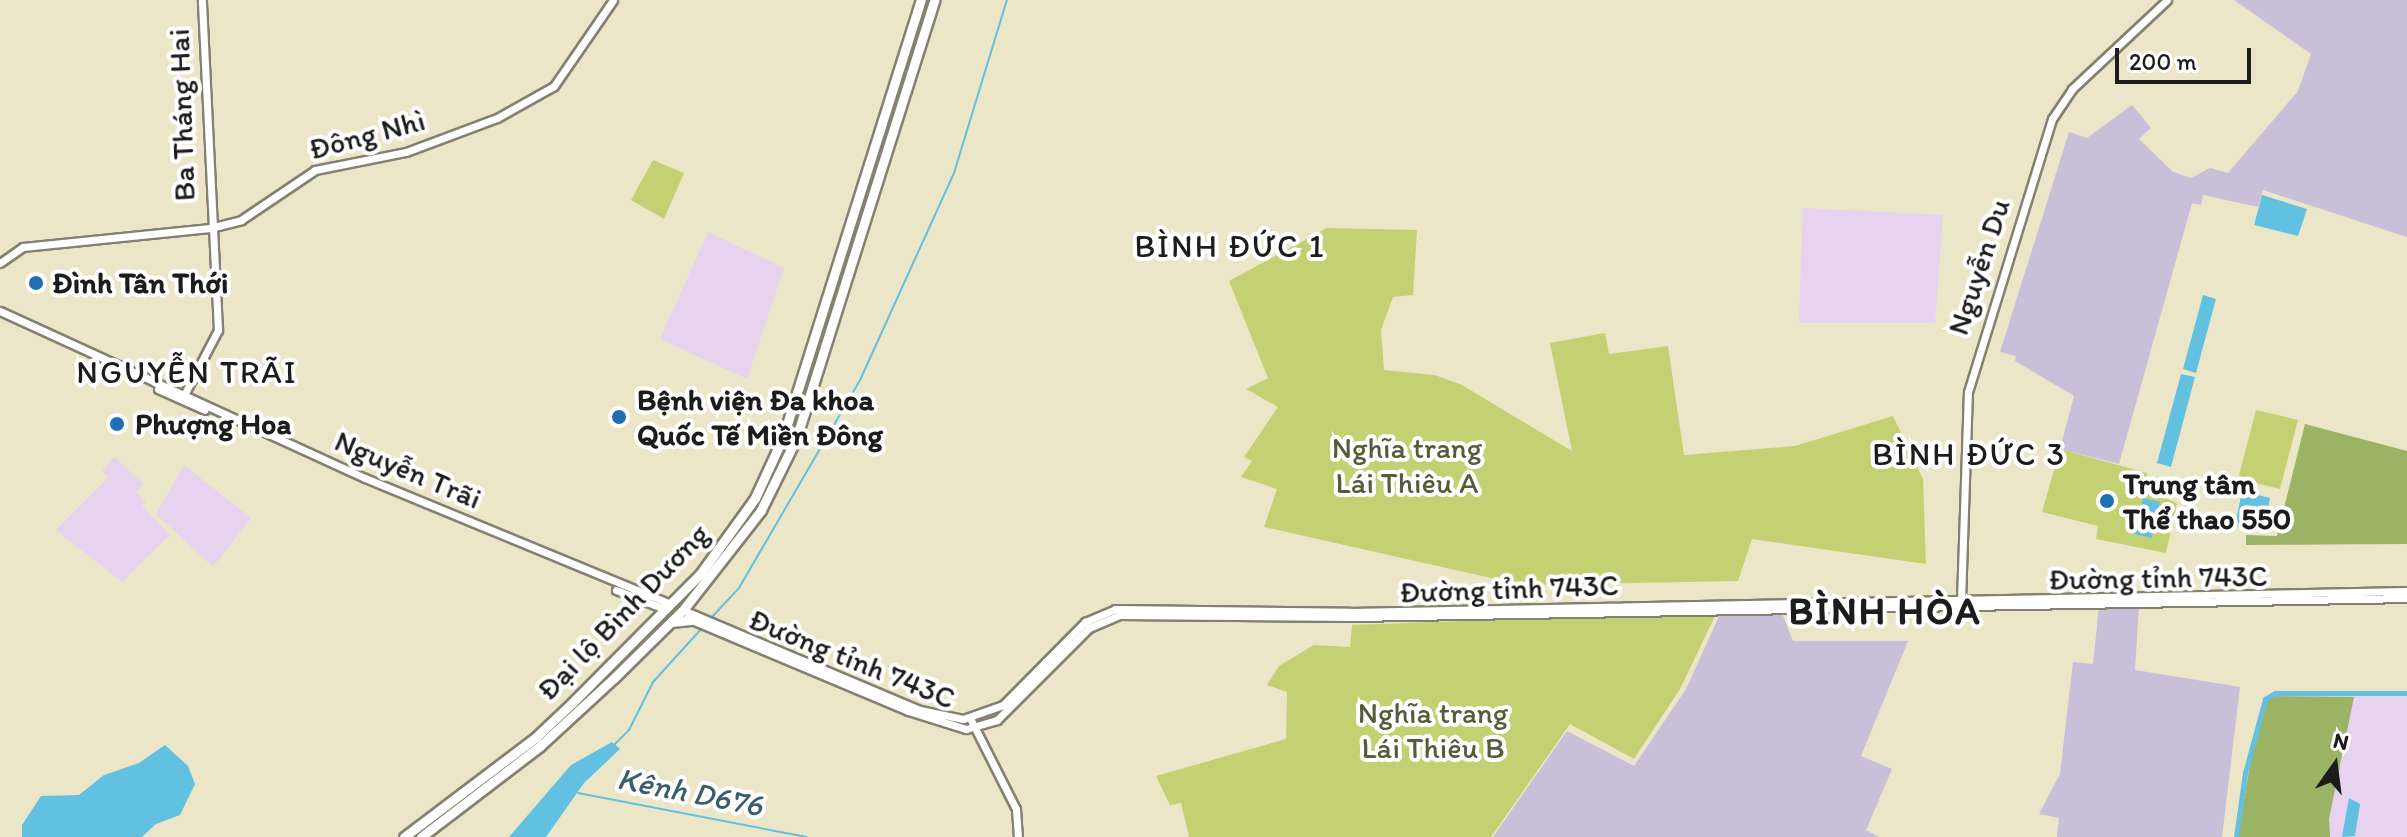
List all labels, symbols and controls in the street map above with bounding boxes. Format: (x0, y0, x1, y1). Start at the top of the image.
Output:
street label: Ba Tháng Hai (161, 28, 203, 202)
scale bar (2119, 32, 2255, 82)
text: 200 m (2129, 47, 2197, 76)
street label: Đông Nhì (305, 102, 429, 168)
street label: Nguyễn Du (1940, 195, 2018, 339)
district label: BÌNH ĐỨC 1 (1134, 227, 1326, 265)
place label: Đình Tân Thới (52, 265, 228, 301)
marker: Đình Tân Thới (27, 274, 45, 292)
district label: NGUYỄN TRÃI (76, 353, 298, 391)
place label: Bệnh viện Đa khoa Quốc Tế Miền Đông (637, 382, 884, 452)
place label: Phượng Hoa (135, 406, 291, 442)
marker: Bệnh viện Đa khoa Quốc Tế Miền Đông (608, 406, 630, 428)
marker: Phượng Hoa (106, 413, 128, 435)
street label: Nguyễn Trãi (330, 423, 486, 517)
park label: Nghĩa trang Lái Thiêu A (1331, 430, 1483, 500)
district label: BÌNH ĐỨC 3 (1872, 435, 2066, 473)
place label: Trung tâm Thể thao 550 (2123, 466, 2291, 536)
marker: Trung tâm Thể thao 550 (2098, 492, 2116, 510)
street label: Đại lộ Bình Dương (529, 516, 717, 708)
street label: Đường tỉnh 743C (2048, 558, 2268, 598)
street label: Đường tỉnh 743C (1399, 567, 1619, 611)
district label: BÌNH HÒA (1788, 589, 1982, 635)
street label: Đường tỉnh 743C (744, 601, 960, 717)
park label: Nghĩa trang Lái Thiêu B (1357, 695, 1509, 766)
north arrow (2295, 725, 2375, 805)
text: N (2330, 726, 2351, 756)
water label: Kênh D676 (614, 759, 766, 825)

